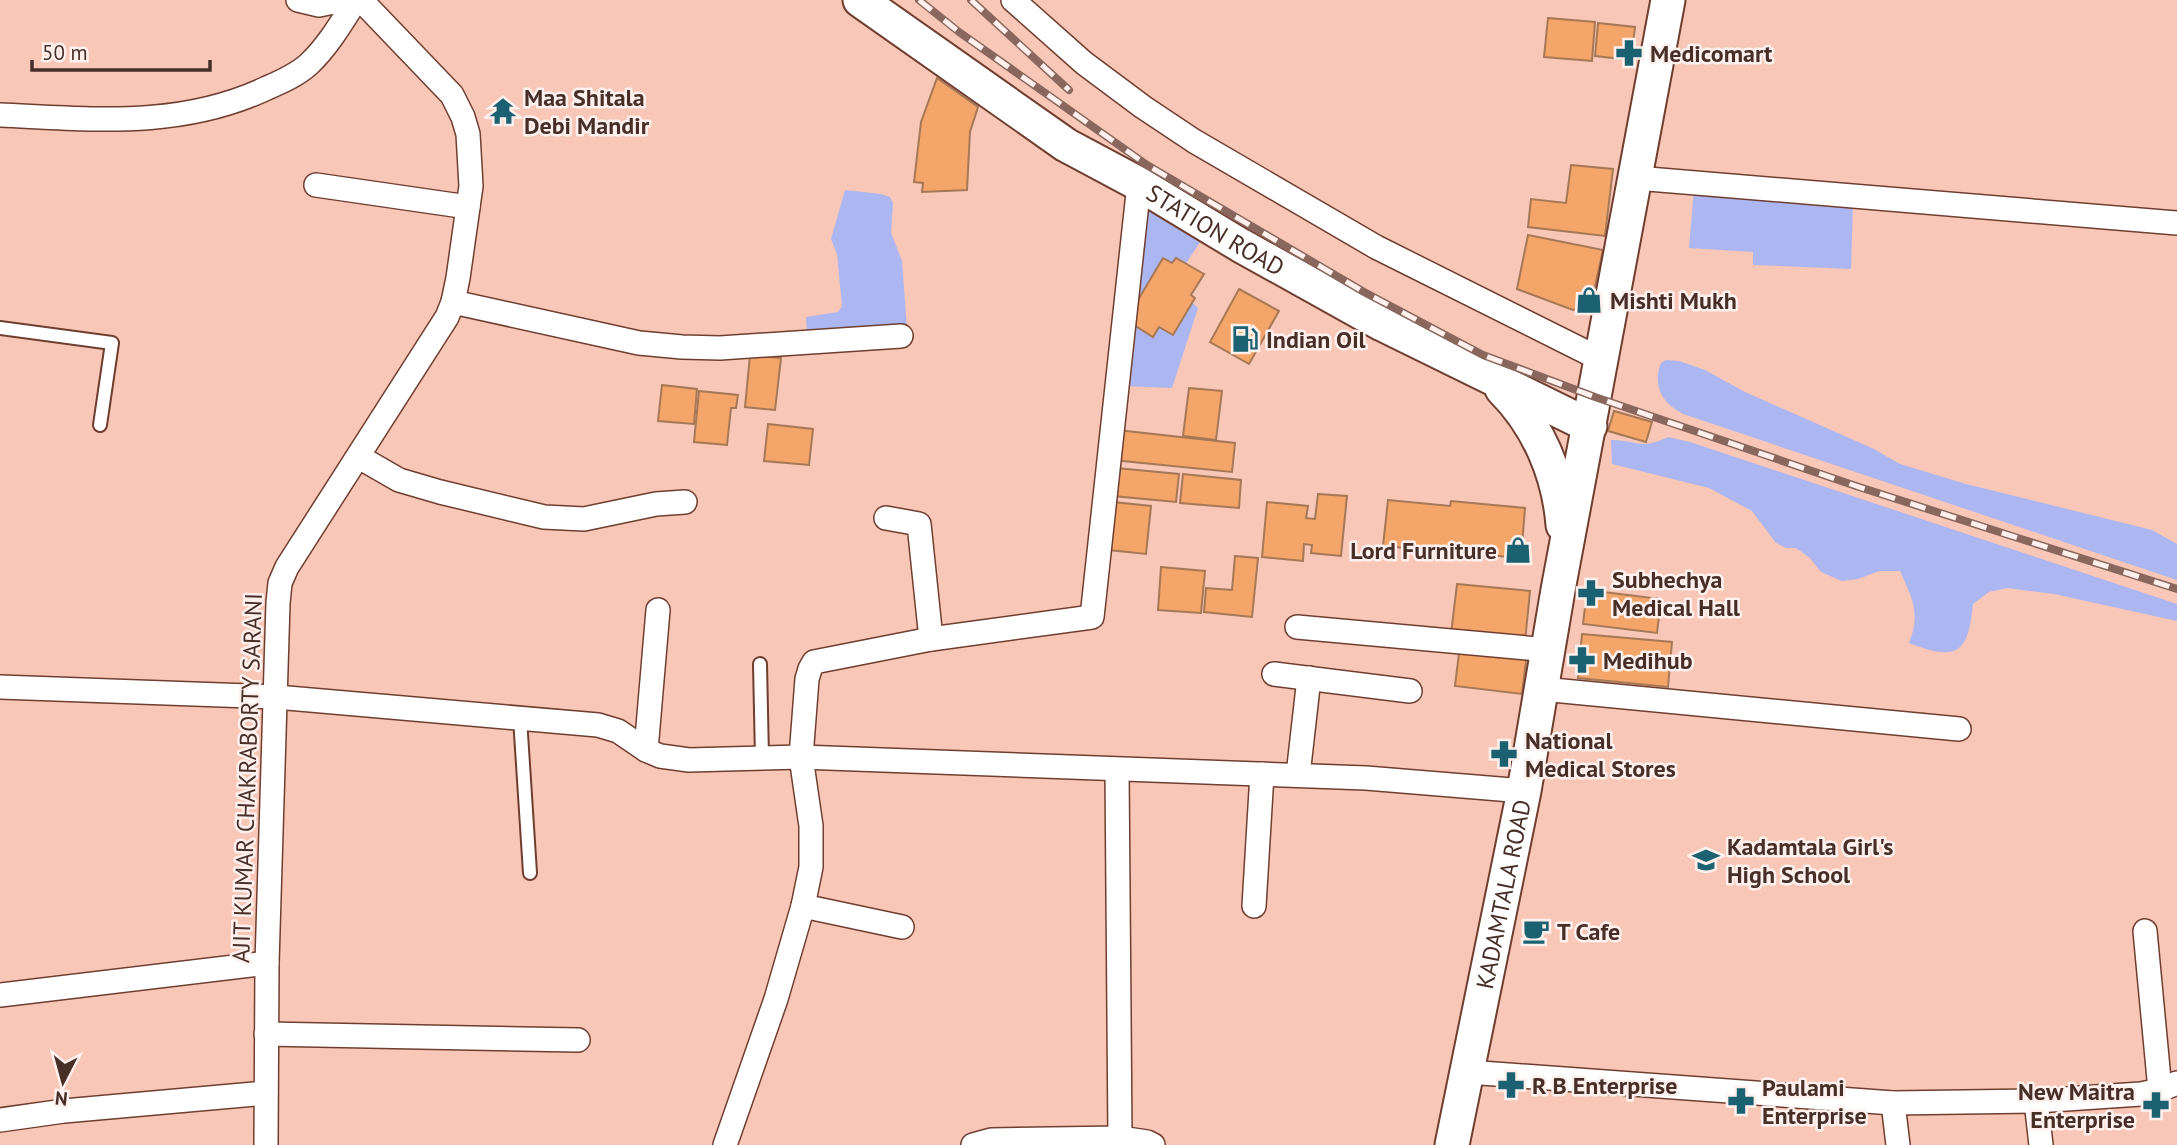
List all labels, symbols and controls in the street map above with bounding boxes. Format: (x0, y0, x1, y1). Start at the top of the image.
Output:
scale bar (32, 28, 210, 72)
pharmacy icon: Medicomart (1614, 38, 1644, 68)
place label: Medicomart (1650, 38, 1773, 69)
text: 50 m (42, 39, 88, 66)
place label: Maa Shitala Debi Mandir (524, 82, 650, 141)
temple icon: Maa Shitala Debi Mandir (488, 96, 518, 126)
street label: STATION ROAD (1141, 177, 1290, 282)
shop icon: Mishti Mukh (1574, 285, 1604, 315)
place label: Mishti Mukh (1610, 285, 1737, 316)
fuel station icon: Indian Oil (1230, 324, 1260, 354)
place label: Indian Oil (1266, 324, 1367, 355)
place label: Lord Furniture (1350, 535, 1497, 566)
shop icon: Lord Furniture (1503, 535, 1533, 565)
place label: Subhechya Medical Hall (1612, 564, 1741, 623)
pharmacy icon: Subhechya Medical Hall (1576, 578, 1606, 608)
street label: AJIT KUMAR CHAKRABORTY SARANI (225, 593, 269, 963)
pharmacy icon: Medihub (1567, 645, 1597, 675)
place label: Medihub (1603, 645, 1693, 676)
place label: National Medical Stores (1525, 725, 1676, 784)
pharmacy icon: National Medical Stores (1489, 739, 1519, 769)
street label: KADAMTALA ROAD (1469, 797, 1537, 992)
place label: Kadamtala Girl's High School (1727, 831, 1894, 890)
school or university icon: Kadamtala Girl's High School (1691, 845, 1721, 875)
cafe icon: T Cafe (1521, 916, 1551, 946)
place label: T Cafe (1557, 916, 1620, 947)
north arrow (28, 1047, 98, 1117)
pharmacy icon: R B Enterprise (1496, 1070, 1526, 1100)
place label: R B Enterprise (1532, 1070, 1677, 1101)
place label: Paulami Enterprise (1762, 1072, 1867, 1131)
place label: New Maitra Enterprise (2018, 1076, 2135, 1135)
text: N (54, 1086, 69, 1111)
pharmacy icon: Paulami Enterprise (1726, 1086, 1756, 1116)
pharmacy icon: New Maitra Enterprise (2141, 1090, 2171, 1120)

